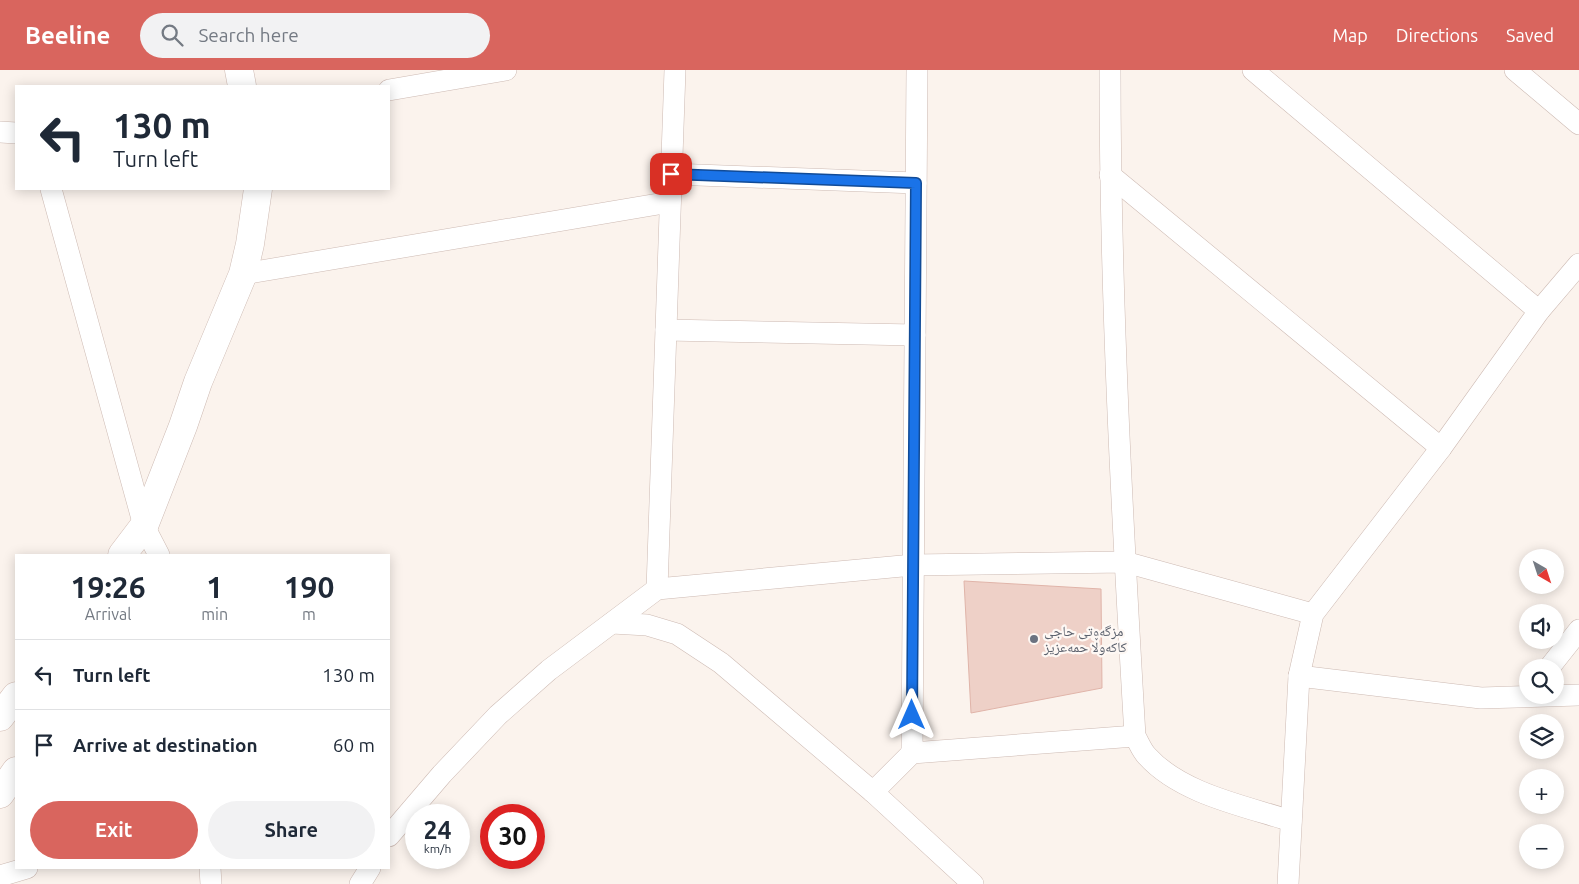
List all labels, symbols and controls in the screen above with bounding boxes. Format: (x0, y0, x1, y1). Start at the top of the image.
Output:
search box (140, 13, 490, 58)
icon: search (158, 21, 186, 49)
text: Beeline (25, 22, 110, 49)
text: Search here (198, 24, 299, 46)
text: Map (1332, 25, 1368, 45)
text: Directions (1396, 25, 1478, 45)
text: Saved (1506, 25, 1554, 45)
icon: left (30, 105, 95, 170)
text: 130 m (113, 105, 211, 145)
text: Turn left (113, 146, 198, 171)
pin (650, 153, 692, 195)
icon: arrive (657, 160, 685, 188)
north arrow (1519, 549, 1564, 594)
map controls (1519, 549, 1564, 869)
text: 19:26 (71, 570, 146, 604)
text: 1 (206, 570, 223, 604)
text: 190 (284, 570, 334, 604)
button: sound (1519, 604, 1564, 649)
text: Arrival (85, 605, 131, 623)
text: min (201, 605, 228, 623)
text: m (302, 605, 316, 623)
place label: مزگەوتی حاجی کاکەوڵا حمەعزیز (1043, 623, 1127, 656)
marker: مزگەوتی حاجی کاکەوڵا حمەعزیز (1028, 633, 1040, 645)
button: search (1519, 659, 1564, 704)
icon: left (30, 661, 58, 689)
text: Turn left (73, 664, 151, 686)
text: 130 m (322, 664, 375, 686)
position arrow (885, 688, 937, 740)
button: layers (1519, 714, 1564, 759)
icon: arrive (30, 731, 58, 759)
text: Arrive at destination (73, 734, 258, 756)
text: 60 m (333, 734, 375, 756)
button: + (1519, 769, 1564, 814)
button: Exit (30, 801, 198, 859)
button: Share (208, 801, 375, 859)
speed limit sign: 30 (480, 804, 545, 869)
text: 24 (423, 816, 452, 844)
button: − (1519, 824, 1564, 869)
text: km/h (424, 842, 451, 855)

